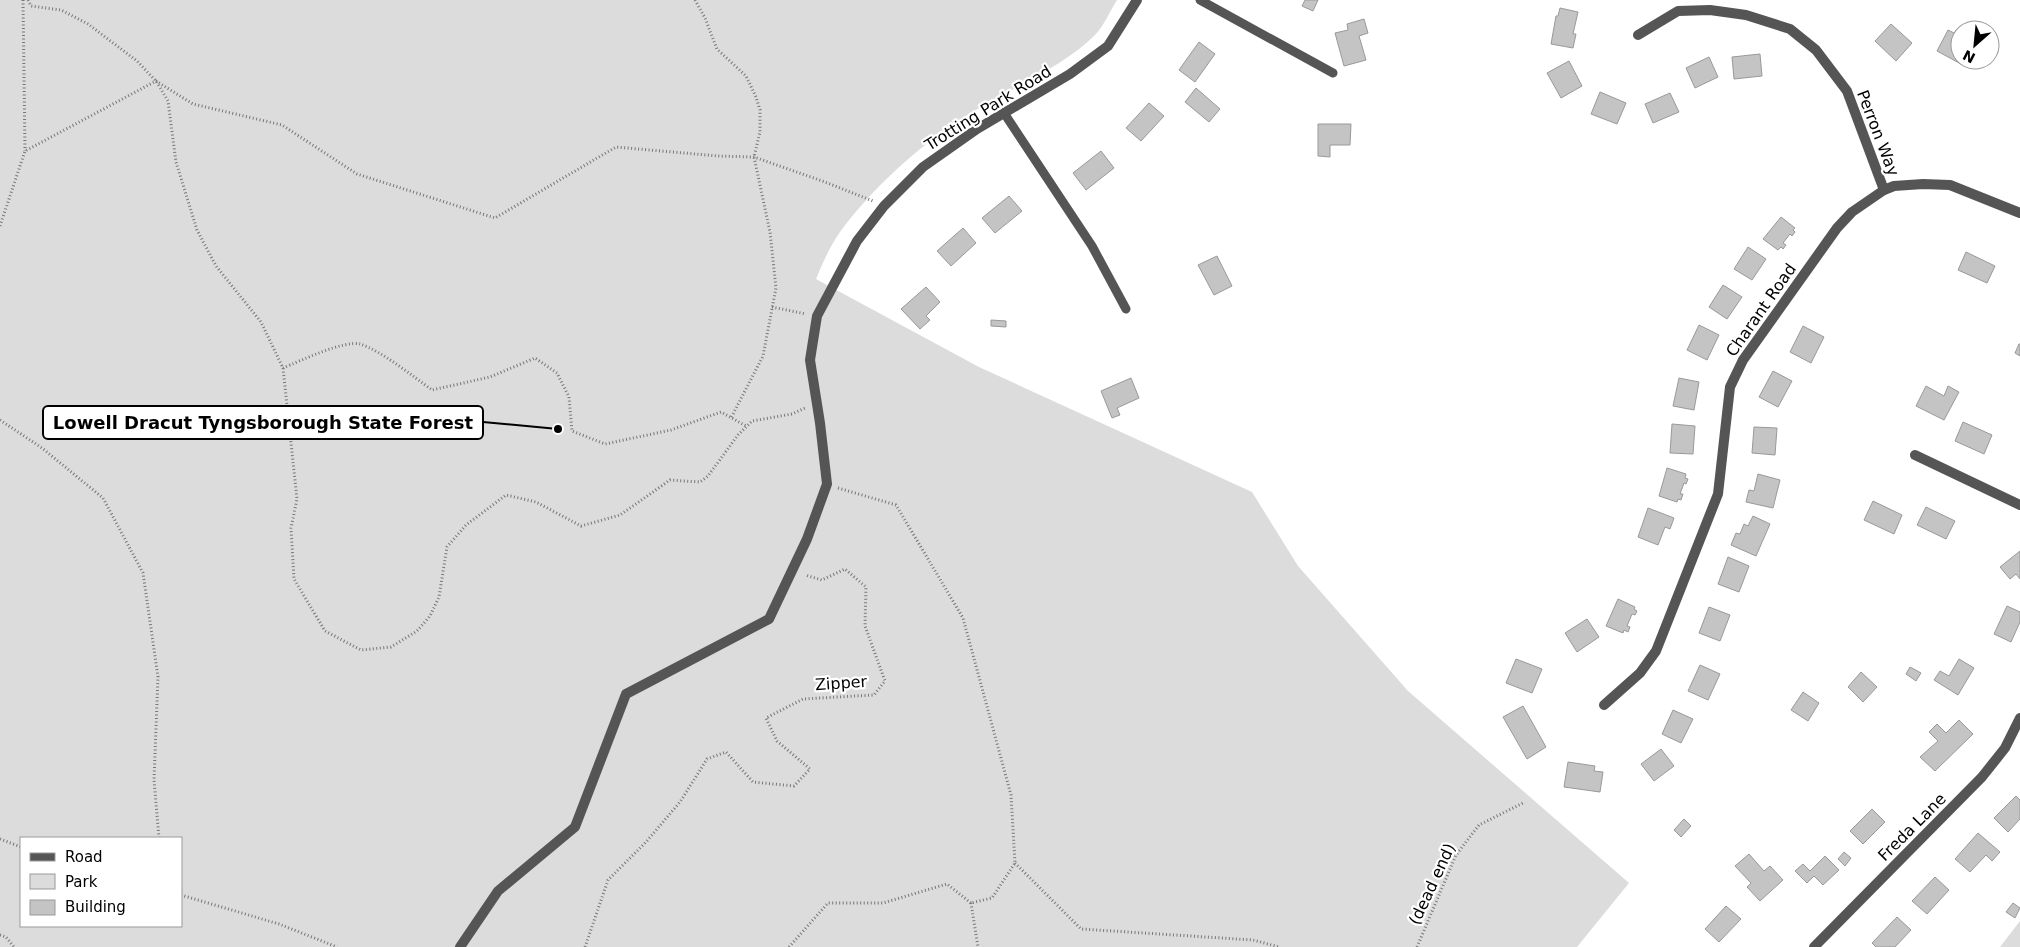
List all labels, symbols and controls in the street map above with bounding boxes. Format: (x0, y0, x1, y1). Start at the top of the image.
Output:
north arrow (1950, 20, 2000, 70)
text: N (1960, 47, 1978, 66)
street label: Trotting Park Road (920, 61, 1055, 155)
street label: Perron Way (1853, 87, 1903, 179)
street label: Charant Road (1722, 260, 1800, 360)
callout: Lowell Dracut Tyngsborough State Forest (43, 406, 483, 439)
text: Lowell Dracut Tyngsborough State Forest (53, 412, 474, 433)
street label: Zipper (814, 672, 868, 694)
street label: Freda Lane (1874, 789, 1950, 865)
legend (20, 837, 182, 927)
street label: (dead end) (1405, 840, 1459, 928)
text: Road (65, 848, 103, 866)
text: Park (65, 873, 98, 891)
text: Building (65, 898, 126, 916)

